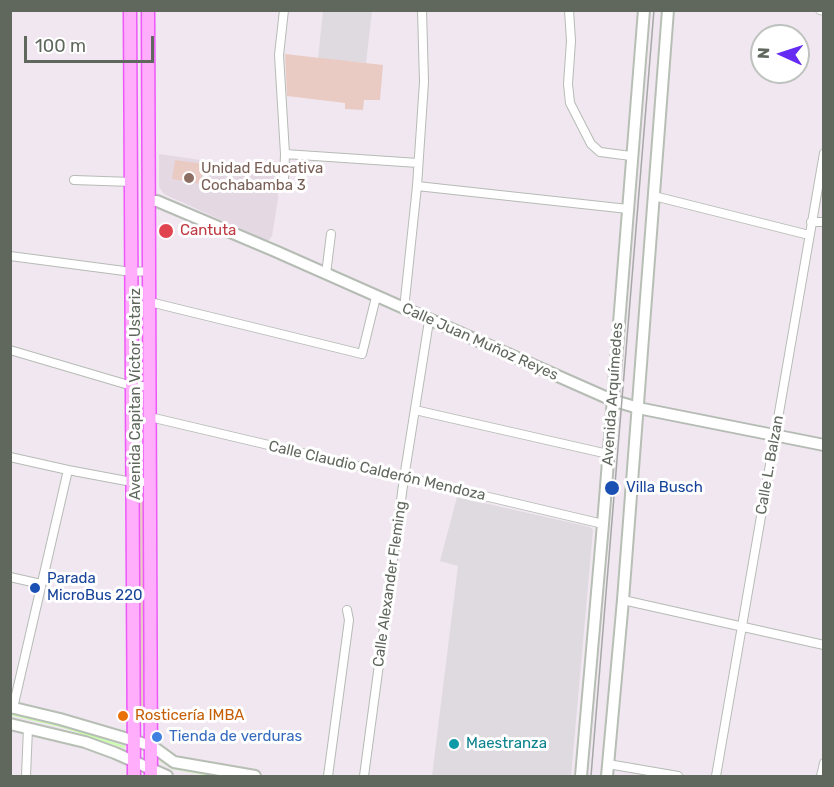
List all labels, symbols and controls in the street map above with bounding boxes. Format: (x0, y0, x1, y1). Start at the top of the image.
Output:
scale bar (27, 24, 158, 62)
north arrow (750, 24, 810, 84)
text: 100 m (35, 35, 86, 57)
text: N (754, 47, 773, 59)
place label: Unidad Educativa Cochabamba 3 (201, 160, 323, 195)
marker: Unidad Educativa Cochabamba 3 (182, 171, 196, 185)
marker: Cantuta (157, 222, 175, 240)
place label: Cantuta (180, 222, 236, 240)
street label: Avenida Capitan Víctor Ustariz (127, 288, 145, 500)
street label: Calle Juan Muñoz Reyes (399, 299, 561, 385)
street label: Avenida Arquímedes (599, 322, 627, 466)
street label: Calle L. Balzan (752, 414, 788, 516)
street label: Calle Claudio Calderón Mendoza (267, 437, 487, 505)
marker: Villa Busch (603, 479, 621, 497)
place label: Villa Busch (626, 479, 703, 497)
street label: Calle Alexander Fleming (369, 500, 411, 668)
place label: Parada MicroBus 220 (47, 570, 142, 605)
marker: Parada MicroBus 220 (28, 581, 42, 595)
place label: Rosticería IMBA (135, 707, 244, 725)
marker: Rosticería IMBA (116, 709, 130, 723)
place label: Tienda de verduras (169, 728, 302, 746)
marker: Tienda de verduras (150, 730, 164, 744)
place label: Maestranza (466, 735, 547, 753)
marker: Maestranza (447, 737, 461, 751)

